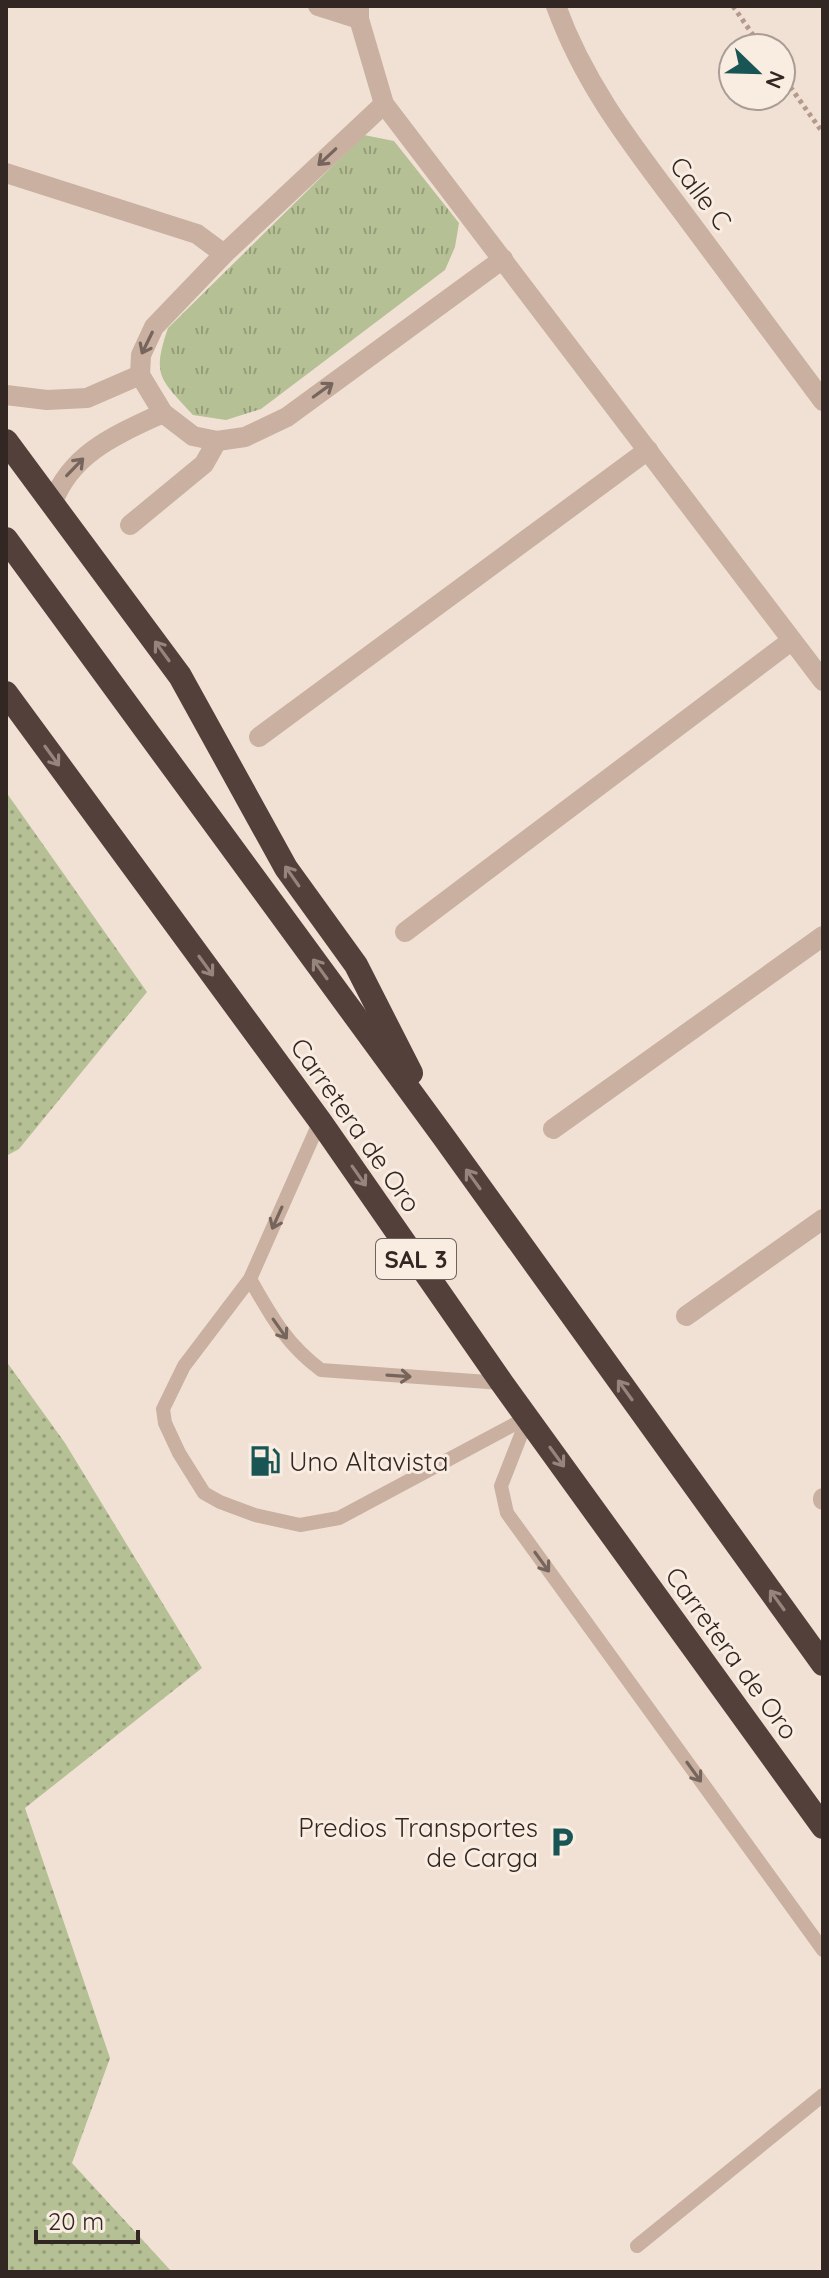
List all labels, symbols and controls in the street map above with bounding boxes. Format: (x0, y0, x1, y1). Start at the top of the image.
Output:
north arrow (717, 32, 797, 112)
text: N (759, 67, 791, 93)
one-way arrow (317, 148, 337, 167)
street label: Calle C (663, 150, 739, 236)
one-way arrow (139, 330, 154, 354)
one-way arrow (312, 382, 334, 399)
one-way arrow (66, 457, 84, 477)
one-way arrow (154, 640, 170, 662)
one-way arrow (44, 745, 60, 767)
one-way arrow (284, 865, 300, 887)
one-way arrow (197, 955, 214, 976)
one-way arrow (312, 958, 328, 980)
street label: Carretera de Oro (284, 1031, 428, 1219)
one-way arrow (351, 1165, 367, 1187)
one-way arrow (465, 1168, 482, 1190)
one-way arrow (269, 1205, 284, 1230)
road number: SAL 3 (376, 1239, 456, 1279)
one-way arrow (272, 1318, 288, 1340)
one-way arrow (385, 1369, 412, 1384)
one-way arrow (617, 1379, 634, 1401)
fuel station icon: Uno Altavista (248, 1444, 282, 1478)
place label: Uno Altavista (289, 1445, 448, 1478)
one-way arrow (549, 1446, 565, 1468)
one-way arrow (534, 1550, 550, 1572)
street label: Carretera de Oro (658, 1560, 806, 1746)
one-way arrow (769, 1590, 786, 1612)
one-way arrow (686, 1761, 703, 1783)
place label: Predios Transportes de Carga (298, 1811, 538, 1874)
parking icon: Predios Transportes de Carga (545, 1825, 579, 1859)
scale bar (36, 2194, 138, 2244)
text: 20 m (48, 2206, 104, 2236)

